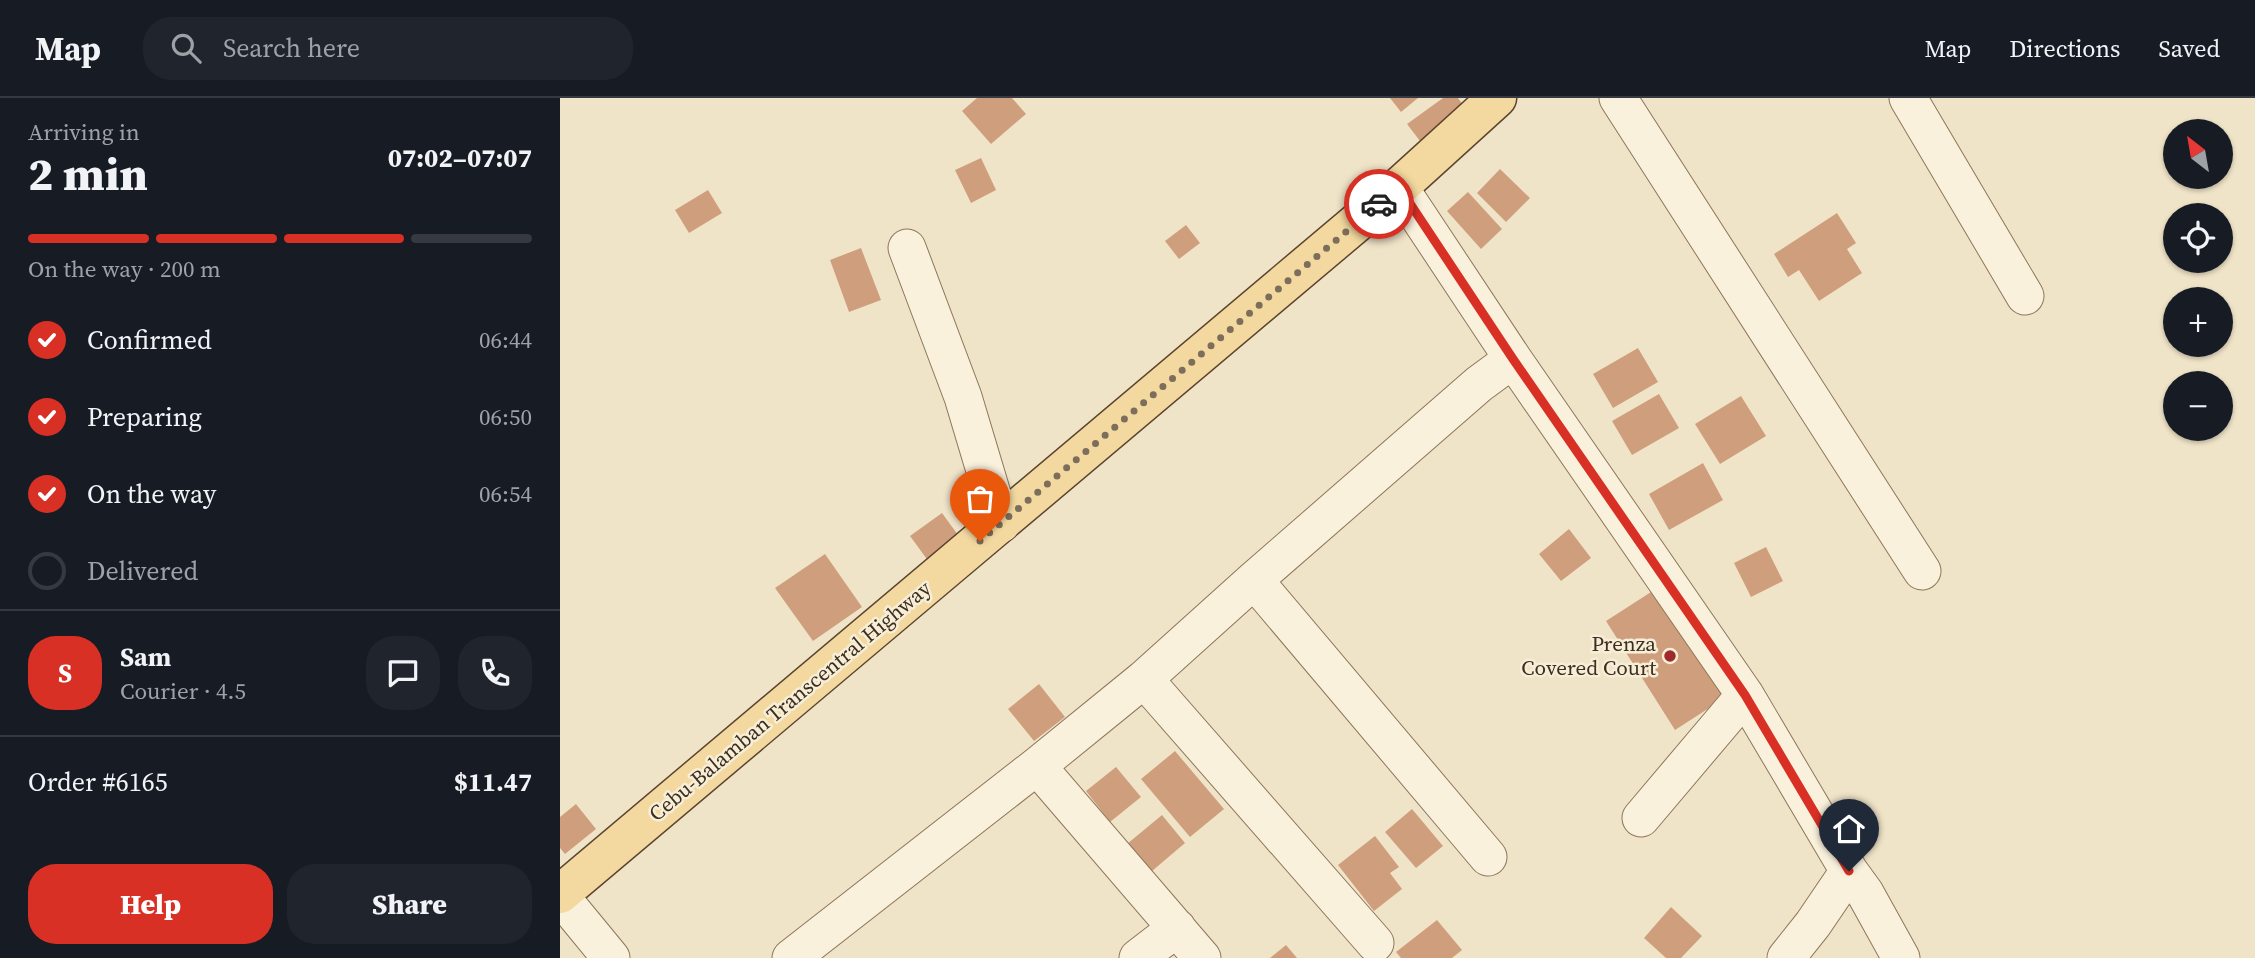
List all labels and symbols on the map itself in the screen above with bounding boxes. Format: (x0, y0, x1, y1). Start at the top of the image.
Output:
north arrow (2163, 119, 2233, 189)
courier (1344, 169, 1414, 239)
pin (950, 469, 1010, 541)
street label: Cebu-Balamban Transcentral Highway (642, 574, 937, 828)
place label: Prenza Covered Court (1521, 629, 1656, 682)
marker: Prenza Covered Court (1662, 648, 1678, 664)
pin (1819, 799, 1879, 871)

